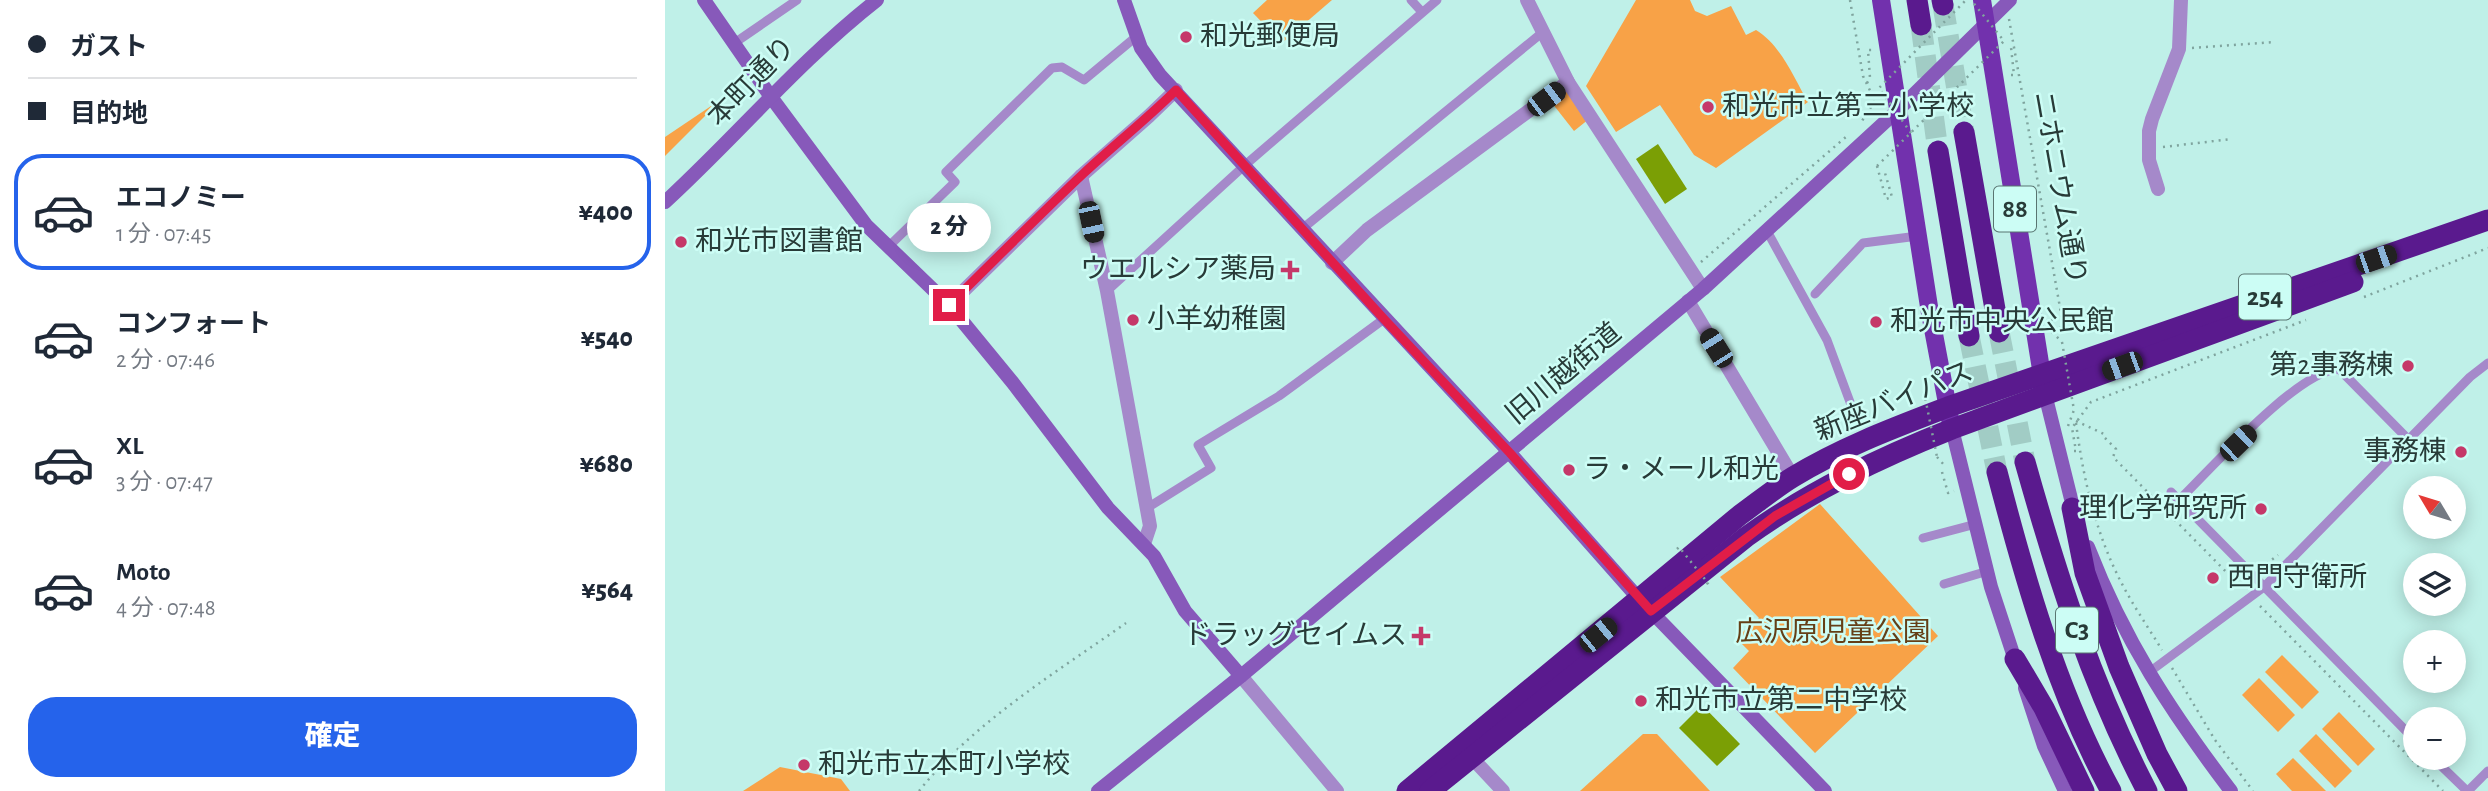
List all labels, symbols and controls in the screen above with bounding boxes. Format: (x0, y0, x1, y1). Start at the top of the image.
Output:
place label: 和光郵便局 (1200, 21, 1340, 51)
marker: 和光郵便局 (1178, 29, 1194, 45)
street label: 本町通り (702, 31, 801, 132)
text: ガスト (70, 34, 148, 60)
car (1523, 78, 1570, 120)
street label: ニホニウム通り (2028, 89, 2092, 287)
place label: 和光市立第三小学校 (1722, 91, 1974, 121)
marker: 和光市立第三小学校 (1700, 99, 1716, 115)
text: 目的地 (70, 101, 148, 127)
icon: car (32, 181, 95, 244)
text: エコノミー (116, 185, 246, 211)
road number: 88 (1994, 186, 2036, 232)
text: ¥400 (578, 199, 633, 225)
car (1077, 199, 1106, 245)
callout: 2 分 (907, 204, 991, 252)
text: 2 分 (930, 216, 968, 239)
text: 1 分 · 07:45 (116, 223, 211, 246)
place label: 和光市図書館 (695, 226, 863, 256)
marker: 和光市図書館 (673, 234, 689, 250)
car (2353, 242, 2400, 276)
place label: ウエルシア薬局 (1080, 254, 1276, 284)
marker: ウエルシア薬局 (1282, 262, 1298, 278)
road number: 254 (2239, 274, 2291, 320)
route end (933, 289, 965, 321)
place label: 小羊幼稚園 (1147, 304, 1287, 334)
place label: 和光市中央公民館 (1890, 306, 2114, 336)
icon: car (32, 307, 95, 370)
text: コンフォート (116, 311, 271, 337)
marker: 小羊幼稚園 (1125, 312, 1141, 328)
marker: 和光市中央公民館 (1868, 314, 1884, 330)
street label: 旧川越街道 (1500, 317, 1627, 430)
text: ¥540 (581, 325, 633, 351)
car (1696, 325, 1737, 371)
text: 2 分 · 07:46 (116, 349, 215, 372)
car (2099, 349, 2146, 383)
place label: 第2事務棟 (2269, 350, 2394, 380)
street label: 新座バイパス (1810, 356, 1977, 446)
marker: 第2事務棟 (2400, 358, 2416, 374)
car (2216, 421, 2261, 465)
icon: car (32, 433, 95, 496)
text: XL (116, 433, 143, 459)
place label: 事務棟 (2363, 436, 2447, 466)
marker: 事務棟 (2453, 444, 2469, 460)
text: ¥680 (580, 451, 633, 477)
place label: ラ・メール和光 (1583, 454, 1779, 484)
route start (1833, 458, 1865, 490)
marker: ラ・メール和光 (1561, 462, 1577, 478)
text: 3 分 · 07:47 (116, 471, 213, 494)
north arrow (2403, 476, 2466, 539)
map controls (2403, 476, 2466, 770)
place label: 理化学研究所 (2079, 493, 2247, 523)
marker: 理化学研究所 (2253, 501, 2269, 517)
button: layers (2403, 553, 2466, 616)
icon: car (32, 559, 95, 622)
text: Moto (116, 559, 171, 585)
place label: 西門守衛所 (2227, 562, 2367, 592)
marker: 西門守衛所 (2205, 570, 2221, 586)
text: ¥564 (581, 577, 633, 603)
text: 4 分 · 07:48 (116, 597, 216, 620)
road number: C3 (2056, 608, 2098, 652)
car (1576, 614, 1621, 656)
park label: 広沢原児童公園 (1735, 617, 1931, 647)
place label: ドラッグセイムス (1184, 620, 1407, 650)
marker: ドラッグセイムス (1413, 628, 1429, 644)
button: + (2403, 630, 2466, 693)
place label: 和光市立第二中学校 (1655, 685, 1907, 715)
marker: 和光市立第二中学校 (1633, 693, 1649, 709)
button: 確定 (28, 697, 637, 777)
button: − (2403, 707, 2466, 770)
place label: 和光市立本町小学校 (818, 749, 1070, 779)
marker: 和光市立本町小学校 (796, 757, 812, 773)

